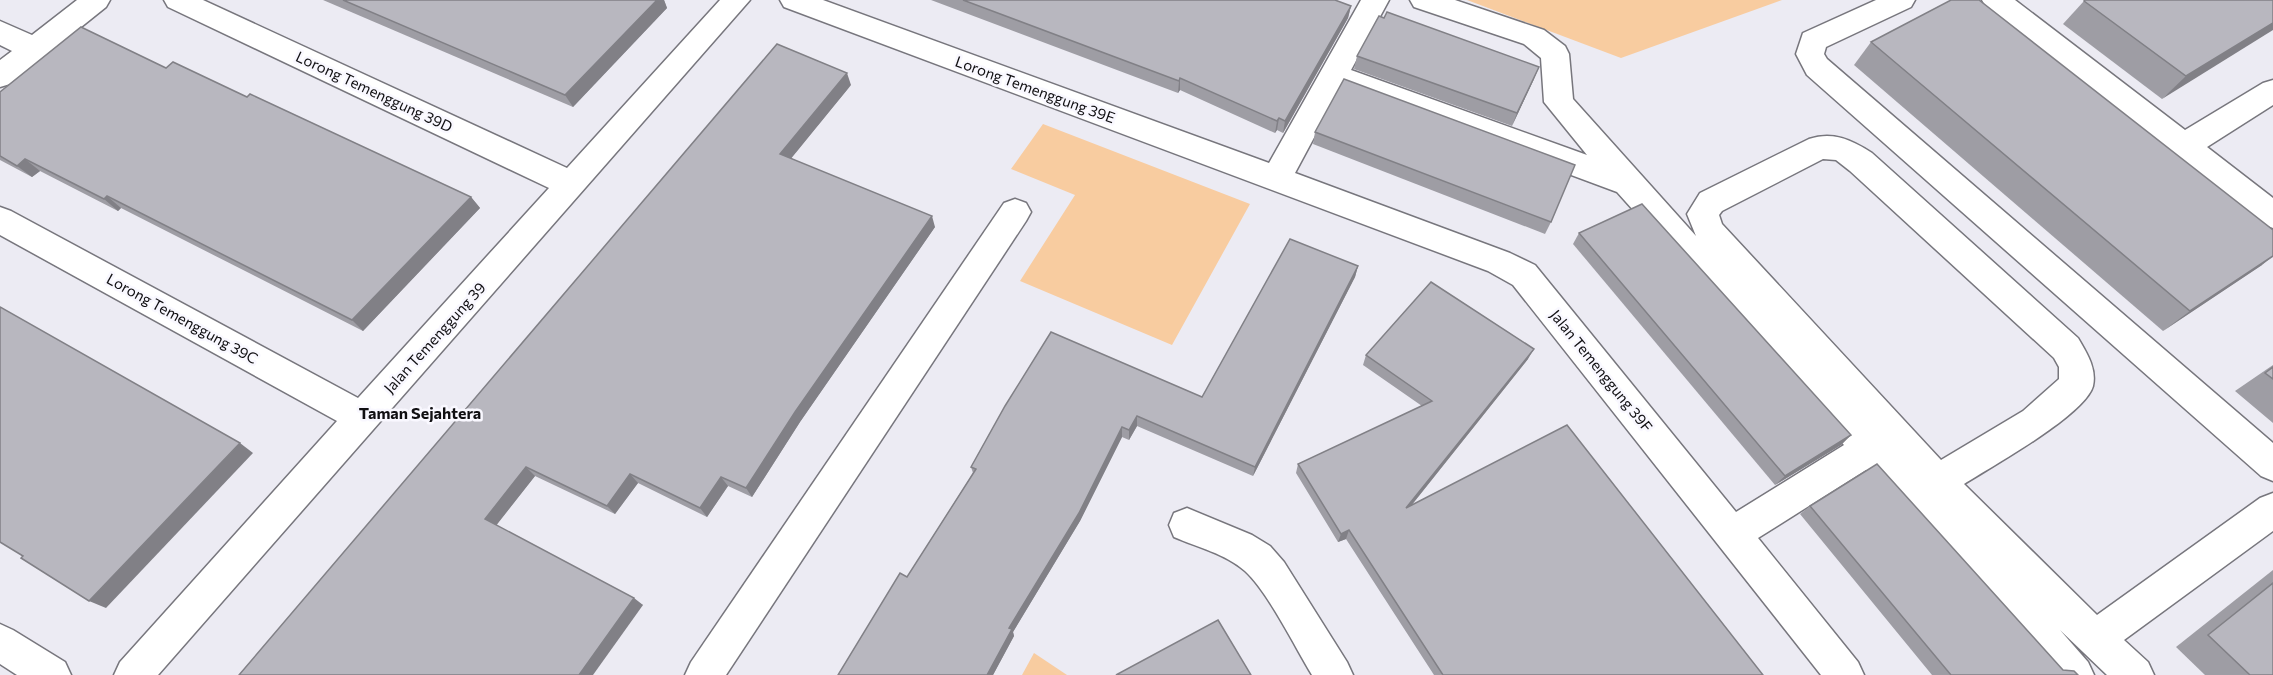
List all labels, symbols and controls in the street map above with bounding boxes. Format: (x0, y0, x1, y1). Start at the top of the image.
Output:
street label: Lorong Temenggung 39D (293, 47, 456, 135)
street label: Lorong Temenggung 39E (953, 52, 1118, 126)
street label: Lorong Temenggung 39C (104, 269, 261, 367)
street label: Jalan Temenggung 39 (380, 278, 489, 397)
street label: Jalan Temenggung 39F (1547, 306, 1657, 435)
district label: Taman Sejahtera (359, 403, 481, 422)

